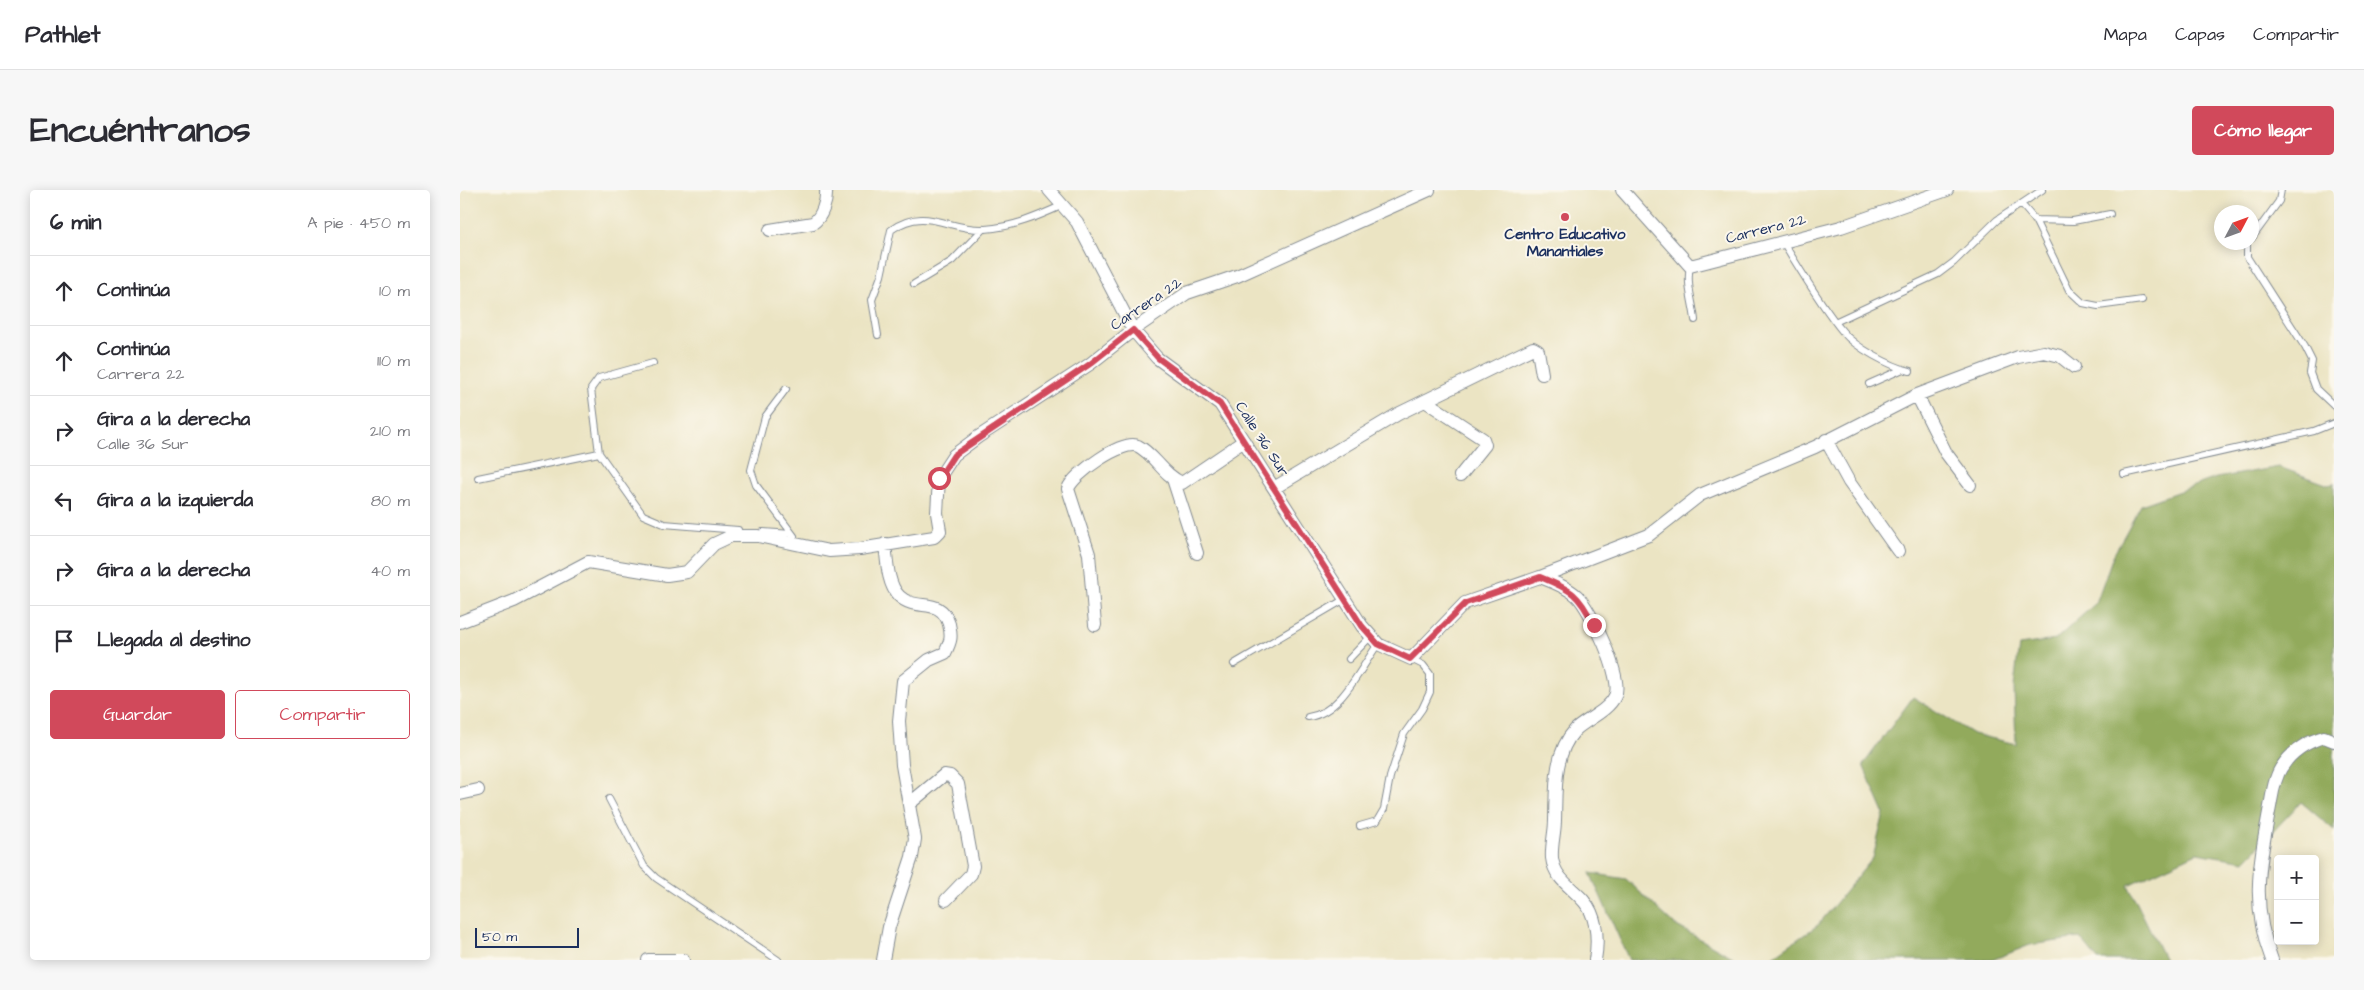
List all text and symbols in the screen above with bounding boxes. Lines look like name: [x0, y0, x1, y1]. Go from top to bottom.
text: Pathlet: [25, 18, 101, 52]
text: Mapa: [2104, 22, 2147, 47]
text: Capas: [2175, 22, 2225, 47]
text: Compartir: [2253, 22, 2339, 47]
text: Encuéntranos: [30, 106, 251, 155]
button: Cómo llegar: [2192, 106, 2334, 155]
north arrow: [2214, 205, 2259, 250]
text: 6 min: [50, 208, 102, 237]
street label: Carrera 22: [1724, 209, 1809, 249]
marker: Centro Educativo Manantiales: [1559, 211, 1571, 223]
text: A pie · 450 m: [307, 212, 410, 234]
place label: Centro Educativo Manantiales: [1505, 224, 1626, 262]
street label: Carrera 22: [1106, 272, 1186, 336]
icon: ahead: [50, 277, 78, 305]
text: Continúa: [97, 277, 170, 304]
text: 10 m: [379, 280, 410, 302]
text: Continúa: [97, 336, 170, 363]
icon: ahead: [50, 347, 78, 375]
text: 110 m: [377, 350, 410, 372]
text: Carrera 22: [97, 363, 184, 385]
street label: Calle 36 Sur: [1230, 397, 1294, 481]
text: Gira a la derecha: [97, 406, 250, 433]
icon: right: [50, 417, 78, 445]
text: 210 m: [370, 420, 410, 442]
text: Calle 36 Sur: [97, 433, 188, 455]
route start: [928, 467, 951, 490]
icon: left: [50, 487, 78, 515]
text: Gira a la izquierda: [97, 487, 253, 514]
text: 80 m: [371, 490, 410, 512]
icon: right: [50, 557, 78, 585]
text: Gira a la derecha: [97, 557, 250, 584]
text: 40 m: [370, 560, 410, 582]
route end: [1583, 614, 1606, 637]
icon: arrive: [50, 627, 78, 655]
text: Llegada al destino: [97, 627, 250, 654]
button: Guardar: [50, 690, 225, 739]
button: Compartir: [235, 690, 410, 739]
map controls: [2274, 855, 2319, 945]
button: +: [2274, 855, 2319, 900]
button: −: [2274, 900, 2319, 945]
scale bar: [475, 925, 579, 948]
text: 50 m: [482, 927, 517, 947]

